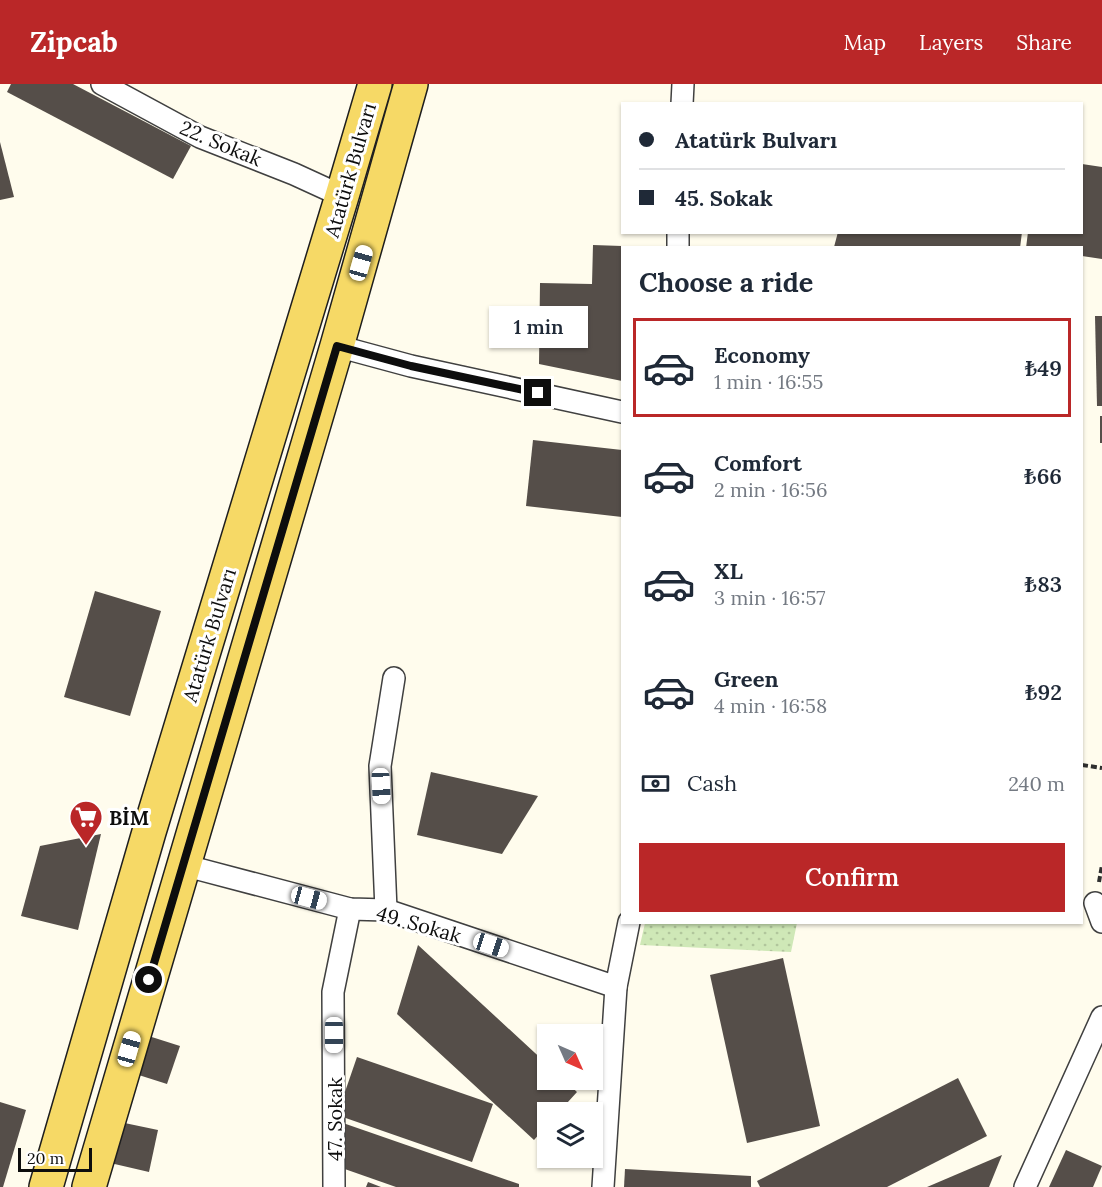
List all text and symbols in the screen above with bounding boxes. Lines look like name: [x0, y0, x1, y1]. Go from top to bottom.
text: Zipcab: [30, 24, 118, 60]
text: Map: [843, 29, 886, 56]
text: Layers: [919, 29, 983, 56]
text: Share: [1016, 29, 1072, 56]
street label: Atatürk Bulvarı: [319, 100, 381, 241]
street label: 22. Sokak: [176, 115, 266, 172]
text: Atatürk Bulvarı: [675, 126, 837, 154]
text: 45. Sokak: [675, 184, 773, 212]
car: [347, 243, 375, 283]
text: Choose a ride: [639, 265, 813, 299]
callout: 1 min: [488, 306, 588, 348]
text: 1 min: [513, 314, 564, 339]
icon: car: [642, 341, 696, 395]
text: Economy: [714, 341, 810, 369]
text: ₺49: [1025, 354, 1062, 382]
text: 1 min · 16:55: [714, 369, 823, 394]
route end: [524, 379, 551, 406]
icon: car: [642, 449, 696, 503]
text: Comfort: [714, 449, 802, 477]
text: ₺66: [1024, 462, 1062, 490]
text: 2 min · 16:56: [714, 477, 827, 502]
icon: car: [642, 557, 696, 611]
text: XL: [714, 557, 743, 585]
street label: Atatürk Bulvarı: [176, 565, 241, 706]
text: ₺83: [1025, 570, 1062, 598]
text: 3 min · 16:57: [714, 585, 826, 610]
icon: car: [642, 665, 696, 719]
text: Green: [714, 665, 779, 693]
text: ₺92: [1025, 678, 1062, 706]
text: 4 min · 16:58: [714, 693, 827, 718]
icon: cash: [639, 767, 672, 800]
car: [371, 768, 391, 804]
text: Cash: [687, 769, 737, 797]
text: 240 m: [1008, 771, 1065, 796]
supermarket icon: BİM: [68, 799, 104, 846]
place label: BİM: [109, 805, 149, 830]
button: Confirm: [639, 843, 1065, 912]
car: [289, 885, 329, 911]
street label: 49. Sokak: [374, 900, 465, 948]
car: [471, 931, 511, 959]
route start: [135, 966, 162, 993]
car: [325, 1017, 343, 1053]
north arrow: [537, 1024, 603, 1090]
map controls: [537, 1024, 603, 1168]
car: [115, 1029, 143, 1069]
street label: 47. Sokak: [322, 1077, 347, 1161]
button: layers: [537, 1102, 603, 1168]
scale bar: [18, 1145, 92, 1172]
text: 20 m: [27, 1148, 64, 1168]

